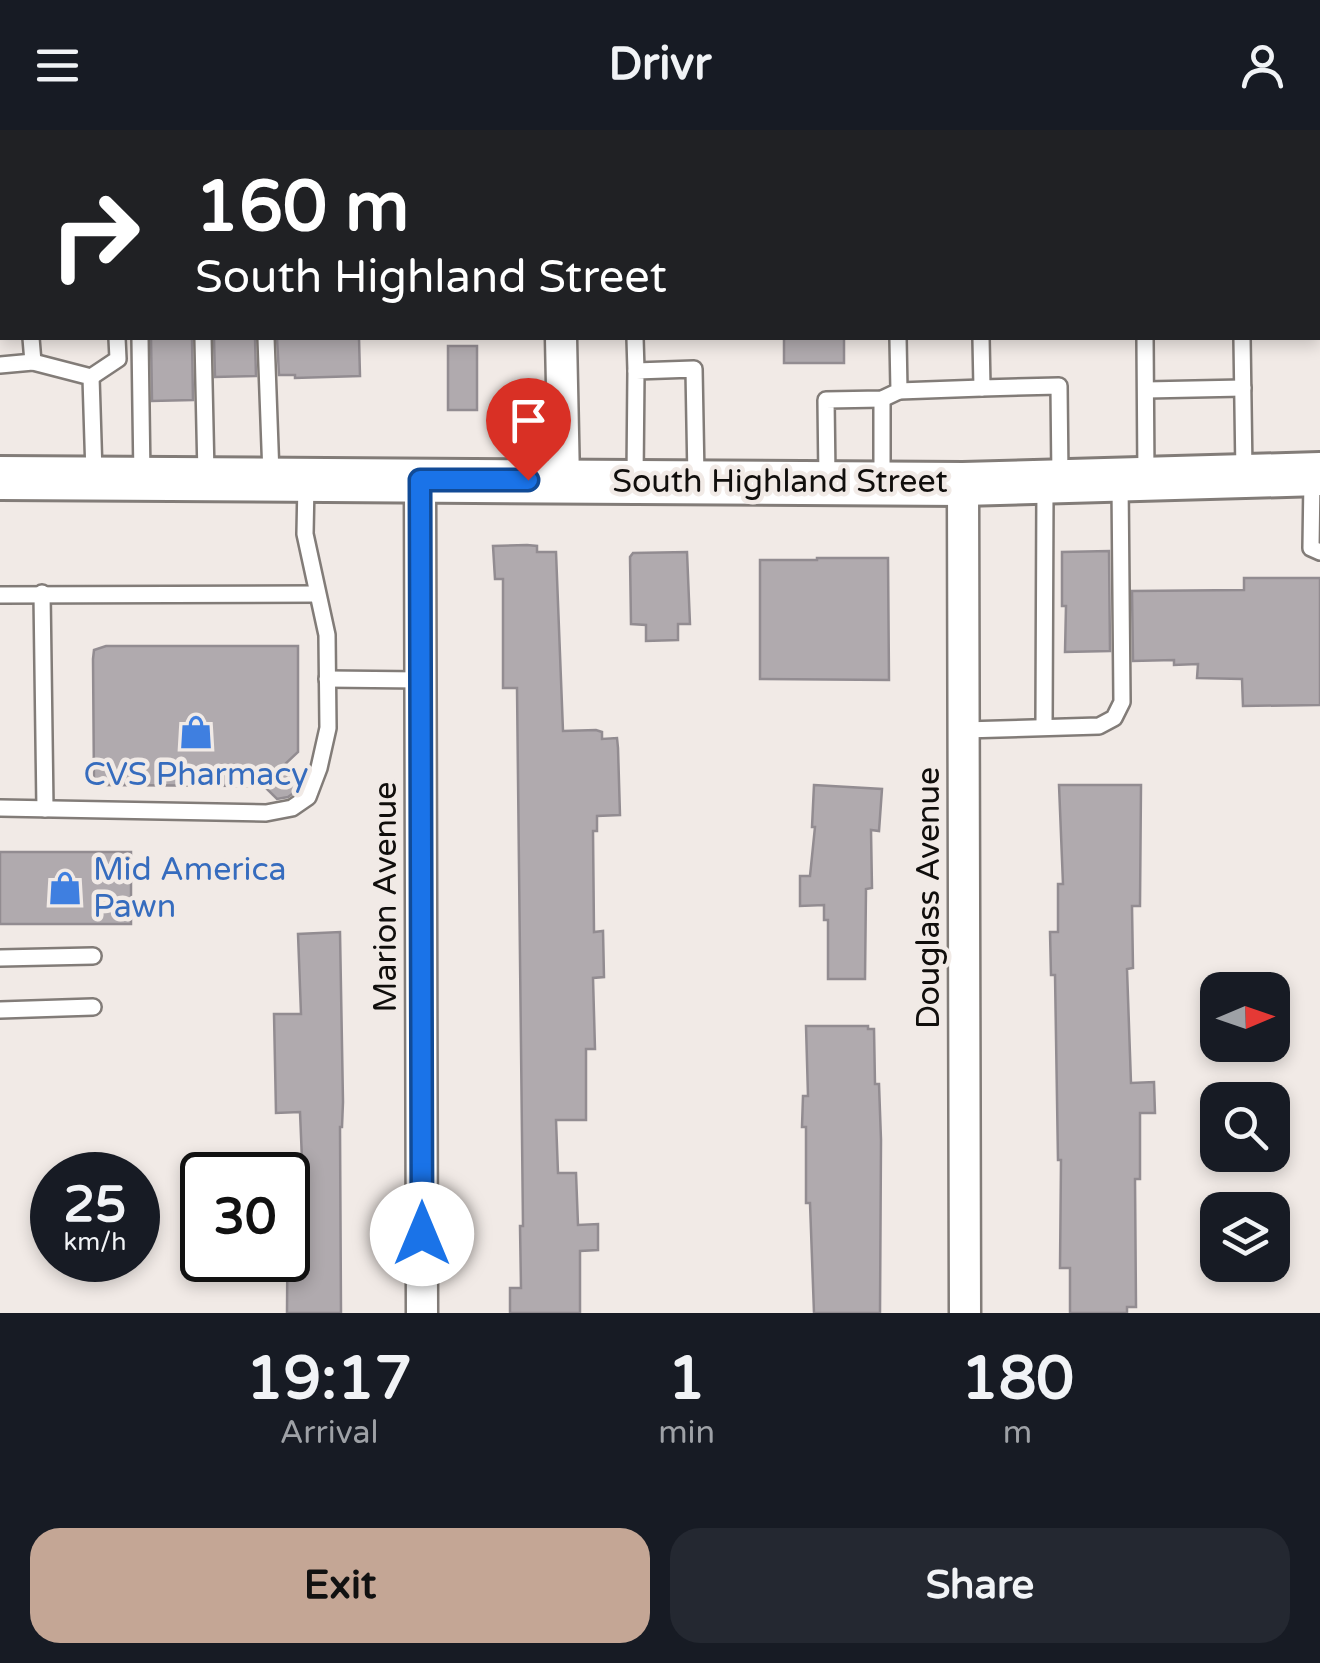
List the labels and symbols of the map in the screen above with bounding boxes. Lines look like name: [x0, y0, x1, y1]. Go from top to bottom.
pin: [486, 378, 571, 481]
street label: South Highland Street: [612, 463, 948, 501]
shop icon: CVS Pharmacy: [177, 713, 215, 751]
place label: CVS Pharmacy: [84, 756, 308, 794]
street label: Douglass Avenue: [910, 767, 948, 1029]
street label: Marion Avenue: [367, 782, 405, 1012]
place label: Mid America Pawn: [93, 851, 287, 926]
shop icon: Mid America Pawn: [46, 869, 84, 907]
north arrow: [1200, 972, 1290, 1062]
speed limit sign: 30: [180, 1152, 310, 1282]
position arrow: [370, 1182, 474, 1286]

